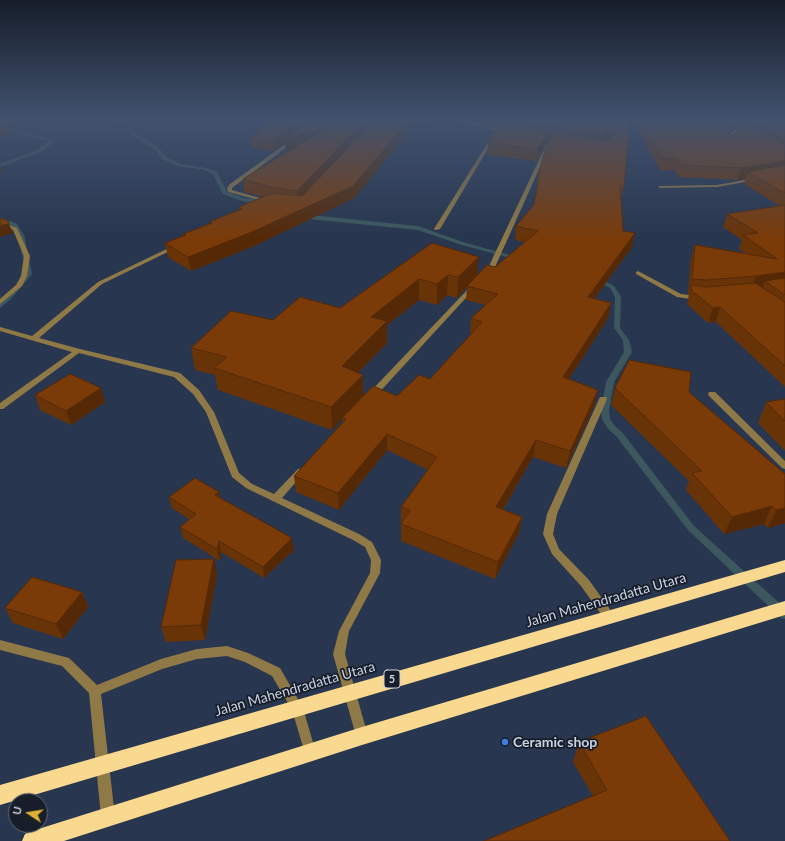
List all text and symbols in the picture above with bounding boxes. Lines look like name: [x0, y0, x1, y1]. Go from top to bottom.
street label: Jalan Mahendradatta Utara: [524, 569, 688, 631]
street label: Jalan Mahendradatta Utara: [213, 658, 377, 720]
road number: 5: [384, 670, 400, 688]
place label: Ceramic shop: [513, 734, 597, 750]
marker: Ceramic shop: [500, 737, 510, 747]
north arrow: [8, 793, 48, 833]
text: U: [10, 805, 24, 816]

